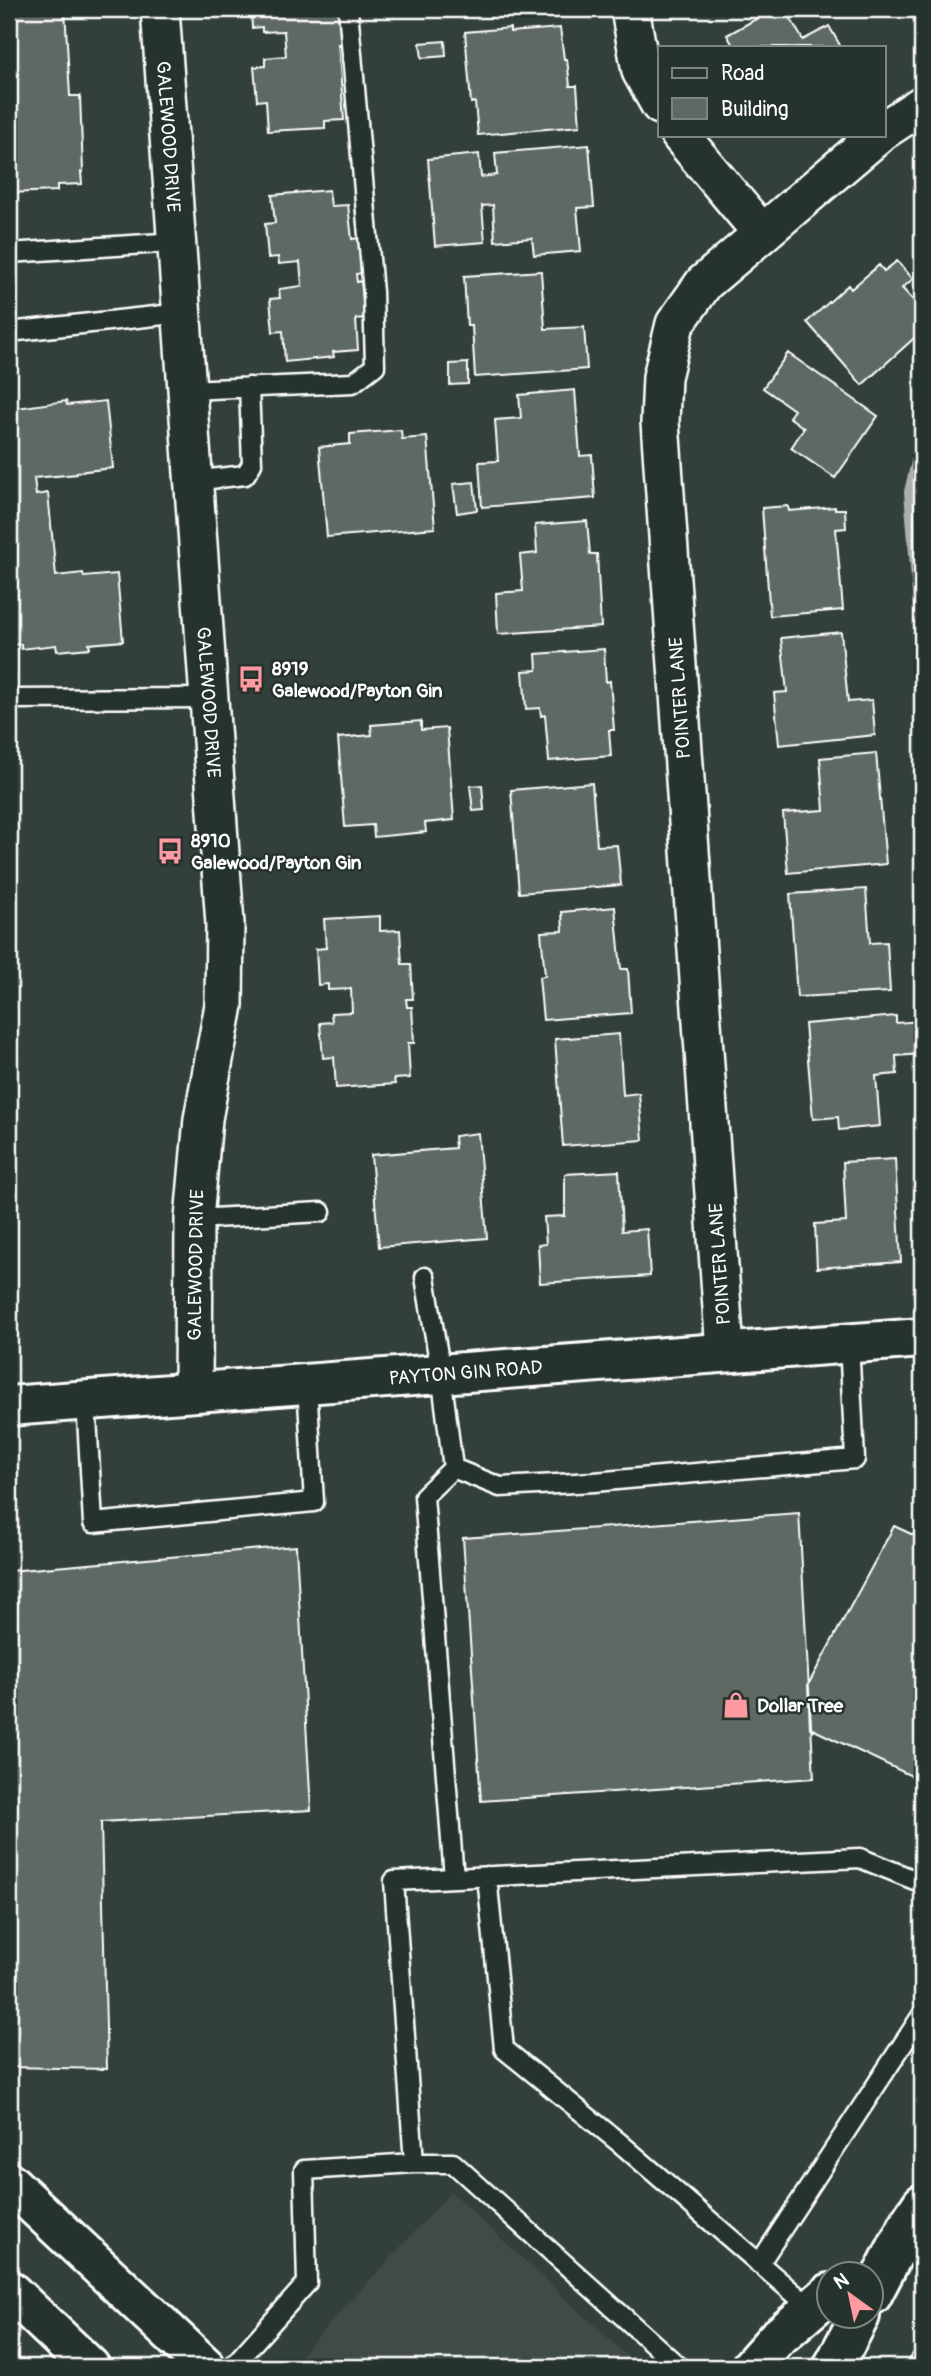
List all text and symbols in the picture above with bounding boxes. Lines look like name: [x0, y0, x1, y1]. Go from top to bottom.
legend: [658, 46, 886, 136]
street label: GALEWOOD DRIVE: [151, 60, 185, 213]
text: Road: [721, 60, 765, 87]
text: Building: [721, 96, 788, 123]
street label: GALEWOOD DRIVE: [191, 626, 226, 779]
street label: POINTER LANE: [664, 636, 696, 760]
place label: 8919 Galewood/Payton Gin: [272, 657, 443, 703]
bus stop icon: 8919 Galewood/Payton Gin: [236, 664, 266, 694]
place label: 8910 Galewood/Payton Gin: [191, 829, 362, 875]
bus stop icon: 8910 Galewood/Payton Gin: [155, 836, 185, 866]
street label: GALEWOOD DRIVE: [183, 1189, 209, 1341]
street label: POINTER LANE: [704, 1202, 736, 1326]
street label: PAYTON GIN ROAD: [388, 1355, 543, 1391]
shop icon: Dollar Tree: [721, 1690, 751, 1720]
place label: Dollar Tree: [757, 1694, 844, 1718]
north arrow: [816, 2260, 886, 2330]
text: N: [829, 2268, 853, 2295]

